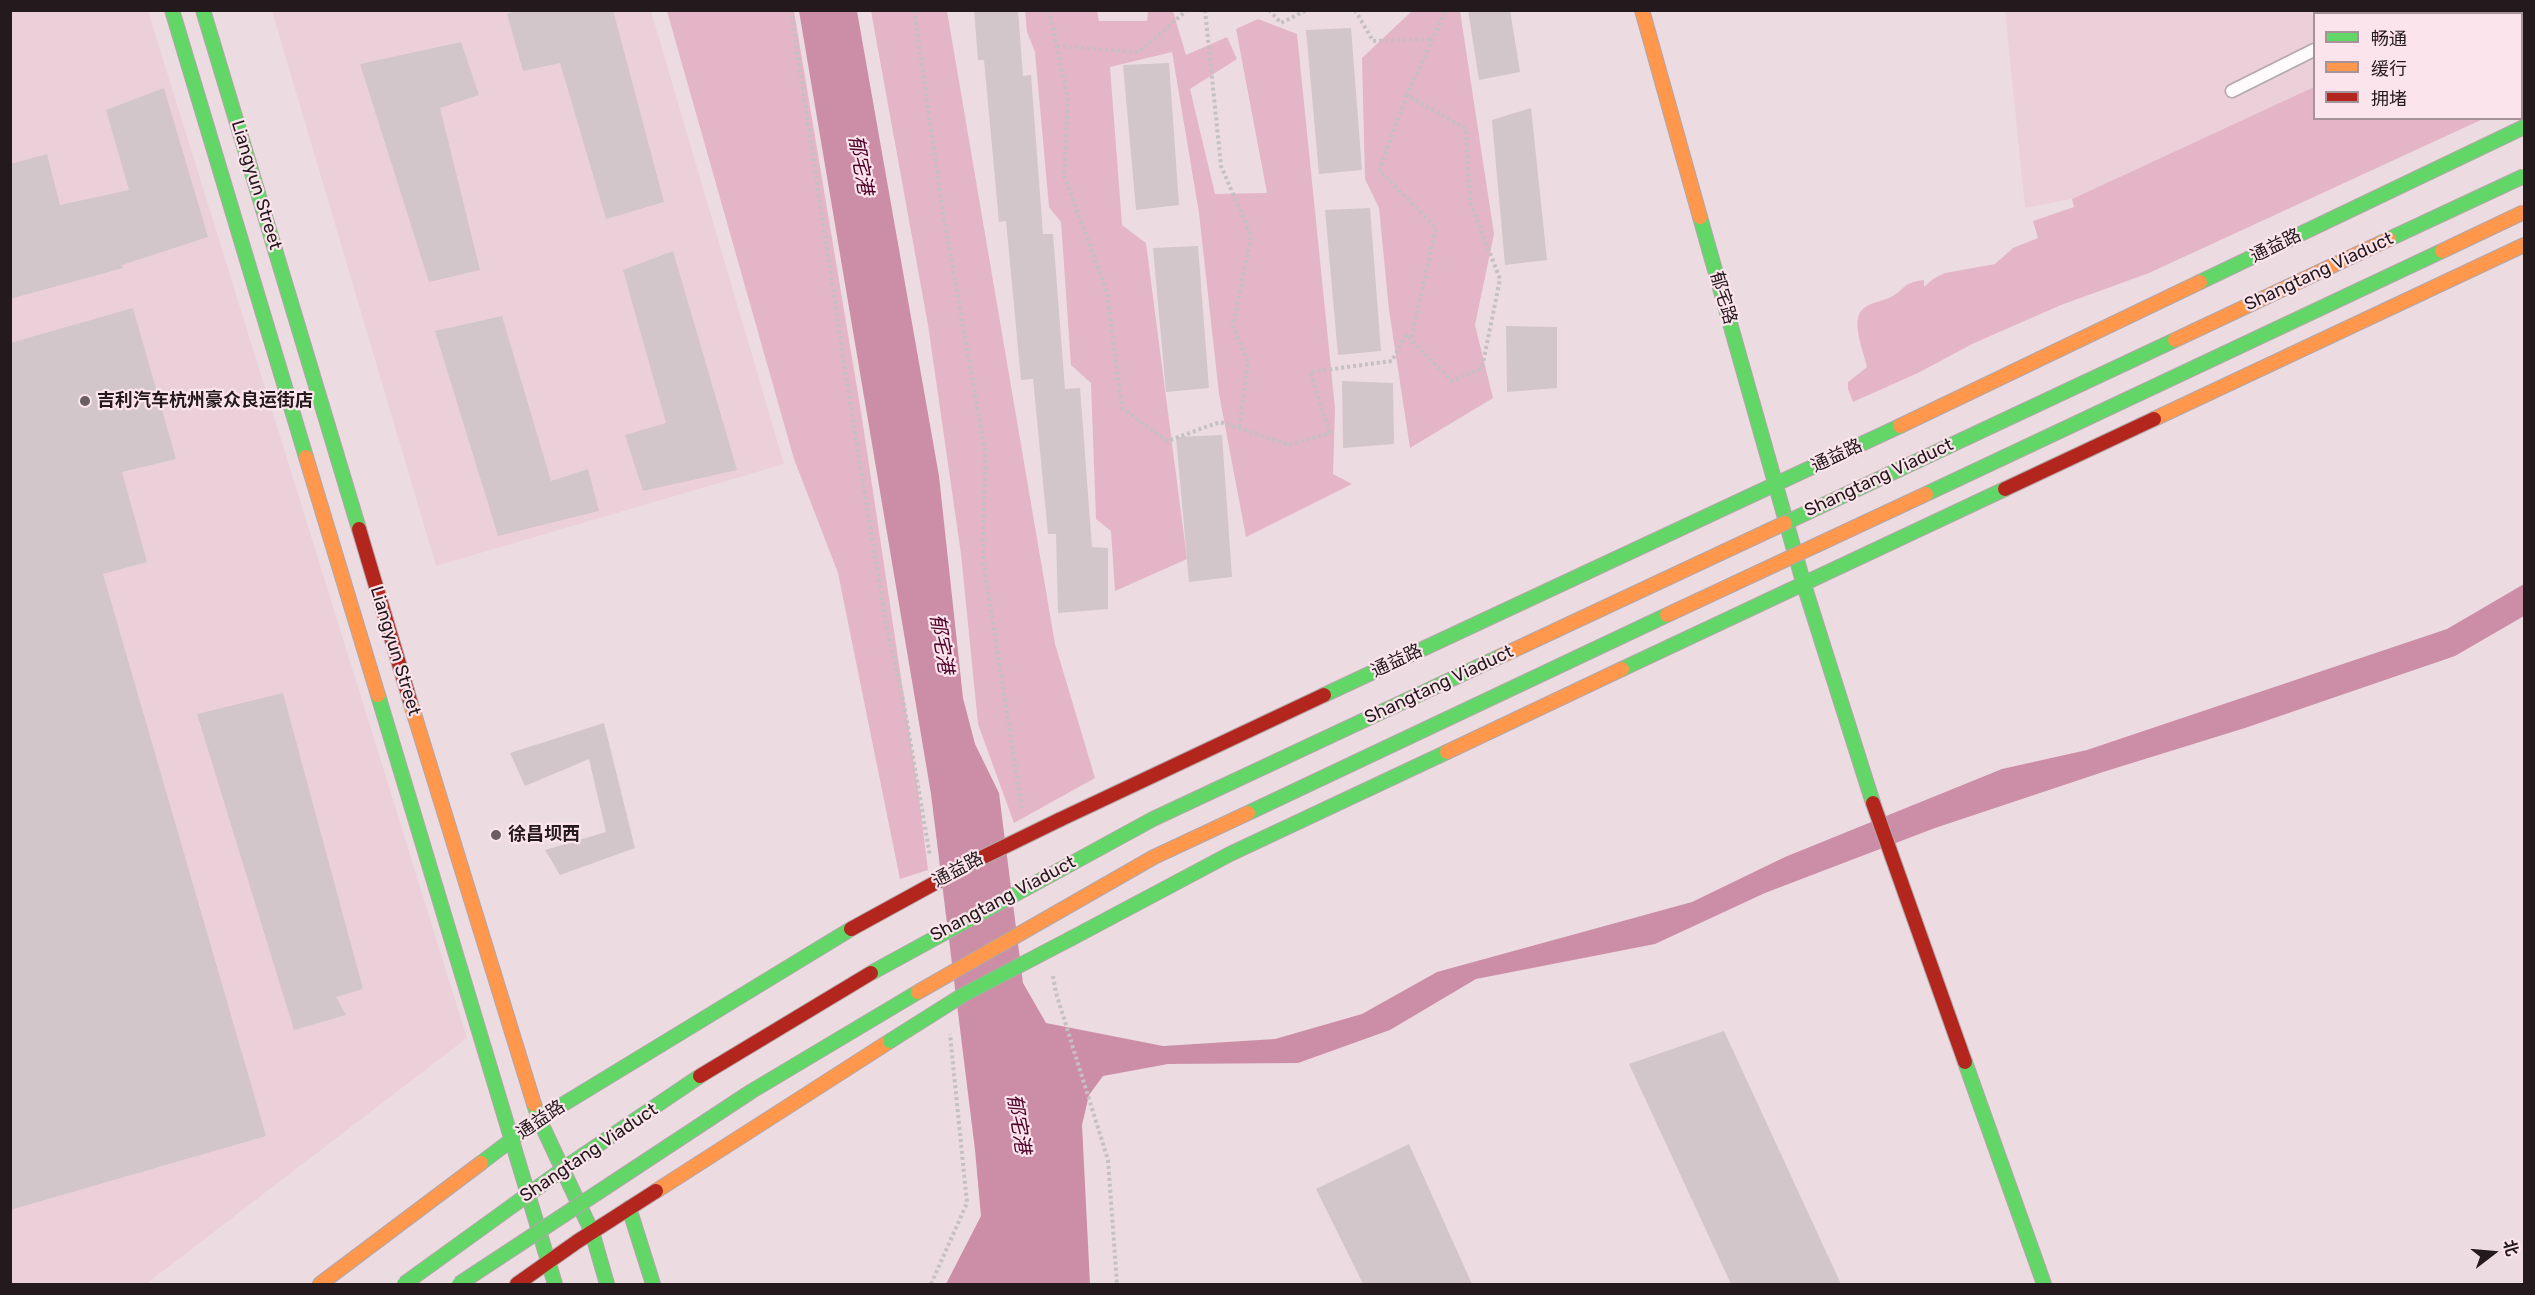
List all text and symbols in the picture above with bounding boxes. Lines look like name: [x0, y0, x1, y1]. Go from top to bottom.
legend: [2313, 12, 2523, 120]
text: 畅通: [2371, 28, 2407, 50]
text: 缓行: [2371, 58, 2407, 80]
text: 拥堵: [2371, 88, 2407, 110]
street label: Liangyun Street: [226, 118, 286, 252]
water label: 郁宅港: [843, 133, 877, 197]
street label: 通益路: [2247, 224, 2305, 268]
street label: Shangtang Viaduct: [2241, 228, 2397, 316]
street label: 郁宅路: [1705, 269, 1741, 327]
place label: 吉利汽车杭州豪众良运街店: [97, 390, 313, 412]
marker: 吉利汽车杭州豪众良运街店: [78, 394, 92, 408]
street label: Shangtang Viaduct: [1801, 434, 1957, 522]
street label: 通益路: [1808, 435, 1866, 477]
street label: Liangyun Street: [365, 584, 425, 718]
water label: 郁宅港: [924, 612, 958, 676]
street label: 通益路: [1368, 640, 1426, 682]
street label: Shangtang Viaduct: [1361, 641, 1517, 729]
place label: 徐昌坝西: [508, 824, 580, 846]
marker: 徐昌坝西: [489, 828, 503, 842]
street label: 通益路: [929, 848, 987, 892]
street label: Shangtang Viaduct: [927, 852, 1079, 946]
water label: 郁宅港: [1001, 1092, 1035, 1156]
street label: 通益路: [513, 1096, 569, 1144]
street label: Shangtang Viaduct: [516, 1099, 662, 1207]
north arrow: [2463, 1223, 2523, 1283]
text: 北: [2499, 1238, 2522, 1258]

